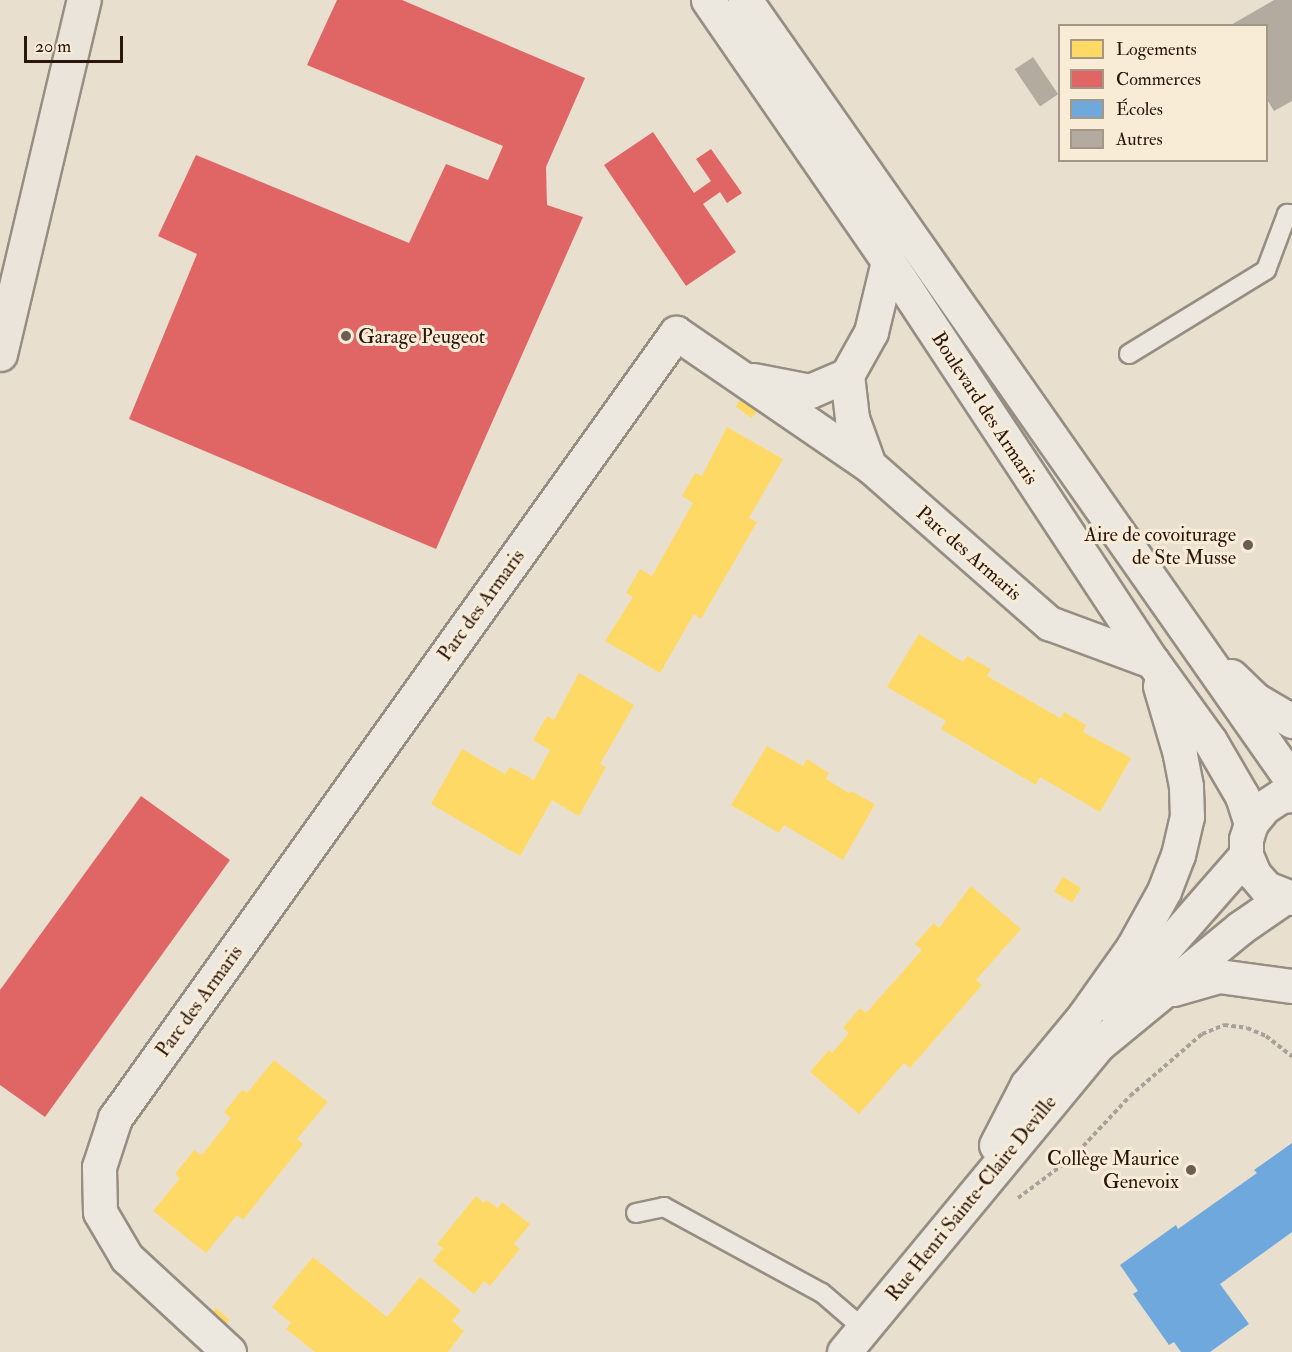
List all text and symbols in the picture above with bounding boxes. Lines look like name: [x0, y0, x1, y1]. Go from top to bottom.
scale bar: [27, 24, 126, 62]
legend: [1058, 24, 1268, 162]
text: 20 m: [35, 35, 71, 58]
text: Logements: [1116, 38, 1197, 61]
text: Commerces: [1116, 68, 1201, 91]
text: Écoles: [1116, 98, 1163, 121]
text: Autres: [1116, 128, 1163, 151]
place label: Garage Peugeot: [358, 324, 485, 348]
street label: Boulevard des Armaris: [927, 327, 1043, 489]
marker: Garage Peugeot: [339, 329, 353, 343]
street label: Parc des Armaris: [911, 501, 1027, 605]
place label: Aire de covoiturage de Ste Musse: [1084, 522, 1236, 569]
marker: Aire de covoiturage de Ste Musse: [1241, 538, 1255, 552]
street label: Parc des Armaris: [433, 545, 529, 665]
street label: Parc des Armaris: [151, 941, 247, 1061]
street label: Rue Henri Sainte-Claire Deville: [881, 1090, 1061, 1306]
place label: Collège Maurice Genevoix: [1047, 1146, 1179, 1193]
marker: Collège Maurice Genevoix: [1184, 1163, 1198, 1177]

